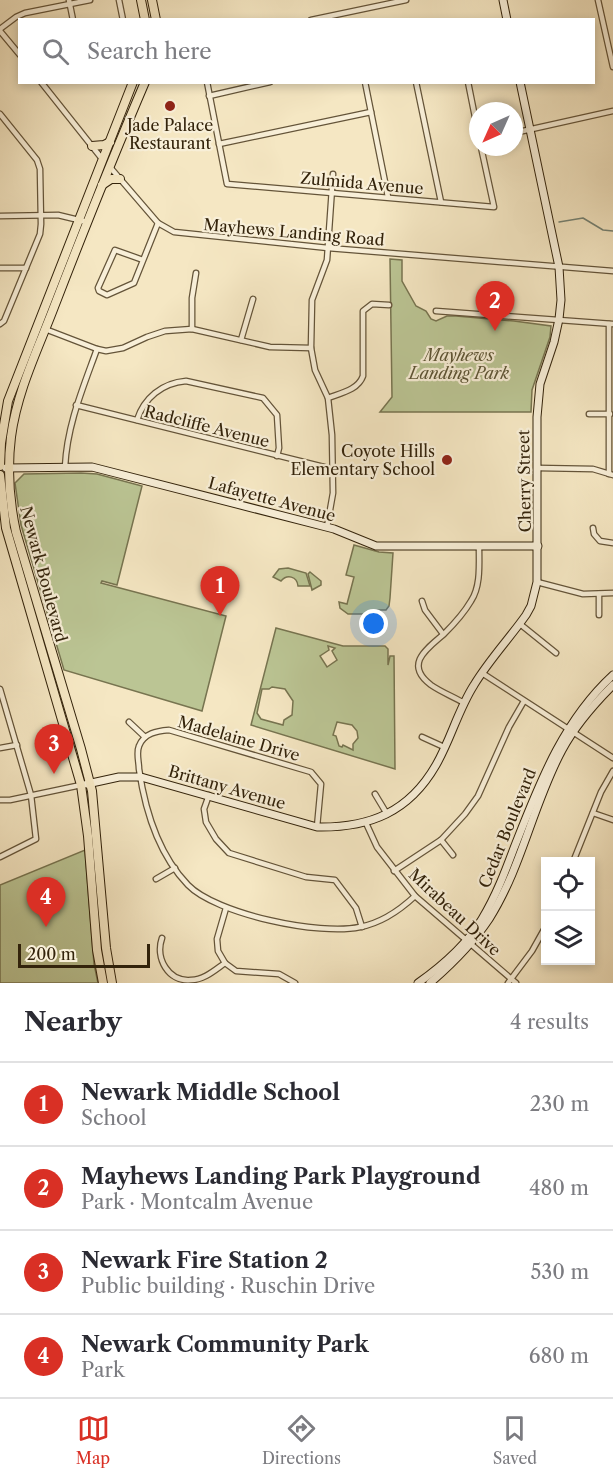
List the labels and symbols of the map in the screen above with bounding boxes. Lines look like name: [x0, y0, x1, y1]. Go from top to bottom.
marker: Jade Palace Restaurant: [163, 99, 177, 113]
north arrow: [469, 102, 523, 156]
place label: Jade Palace Restaurant: [124, 115, 213, 153]
street label: Zulmida Avenue: [300, 168, 424, 198]
street label: Mayhews Landing Road: [203, 214, 386, 250]
pin: 2: [476, 282, 514, 331]
park label: Mayhews Landing Park: [407, 345, 510, 383]
street label: Radcliffe Avenue: [142, 401, 272, 451]
street label: Cherry Street: [513, 429, 535, 533]
place label: Coyote Hills Elementary School: [291, 441, 435, 479]
marker: Coyote Hills Elementary School: [440, 453, 454, 467]
street label: Lafayette Avenue: [206, 472, 338, 526]
street label: Newark Boulevard: [16, 504, 72, 644]
pin: 1: [200, 566, 240, 616]
your location: [359, 609, 388, 638]
street label: Madelaine Drive: [176, 711, 302, 765]
pin: 3: [34, 724, 74, 774]
street label: Brittany Avenue: [166, 761, 288, 813]
street label: Cedar Boulevard: [474, 765, 540, 891]
street label: Mirabeau Drive: [405, 864, 505, 960]
pin: 4: [26, 878, 66, 927]
scale bar: [18, 941, 150, 968]

